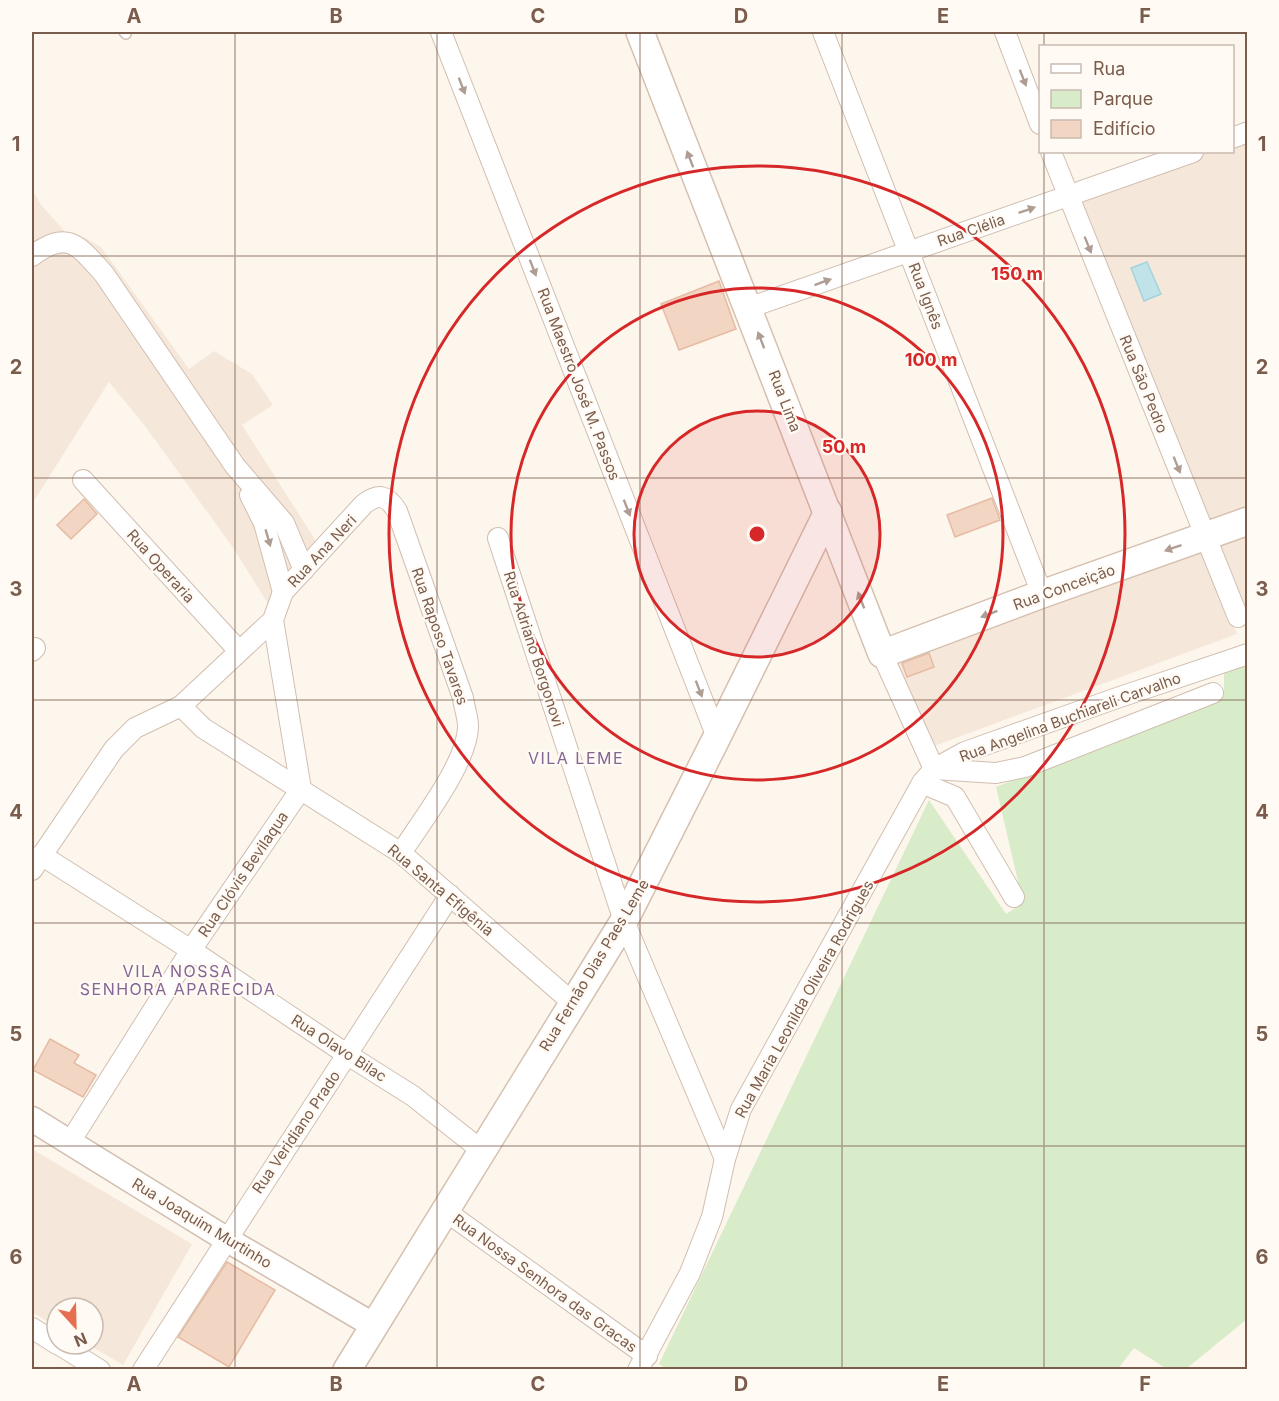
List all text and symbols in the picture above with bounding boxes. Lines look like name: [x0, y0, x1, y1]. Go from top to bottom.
text: A: [127, 4, 142, 28]
text: B: [329, 4, 343, 28]
text: C: [531, 4, 545, 28]
text: D: [734, 4, 748, 28]
text: E: [937, 4, 949, 28]
text: F: [1139, 4, 1151, 28]
legend: [1039, 45, 1234, 153]
text: Rua: [1093, 58, 1125, 79]
one-way arrow: [1018, 69, 1028, 87]
one-way arrow: [458, 77, 467, 95]
text: Parque: [1093, 88, 1153, 109]
text: Edifício: [1093, 118, 1156, 139]
text: 1: [12, 132, 20, 156]
text: 1: [1258, 132, 1266, 156]
one-way arrow: [685, 149, 695, 167]
one-way arrow: [1018, 205, 1036, 214]
street label: Rua Clélia: [935, 210, 1007, 250]
one-way arrow: [1084, 236, 1093, 254]
one-way arrow: [528, 259, 538, 277]
street label: Rua Ignês: [905, 260, 947, 332]
text: 150 m: [991, 263, 1043, 284]
one-way arrow: [814, 276, 832, 286]
street label: Rua Maestro José M. Passos: [533, 285, 625, 483]
one-way arrow: [756, 331, 765, 349]
street label: Rua São Pedro: [1116, 332, 1172, 436]
text: 100 m: [905, 349, 957, 370]
text: 2: [10, 355, 22, 379]
text: 2: [1256, 355, 1268, 379]
street label: Rua Lima: [765, 367, 805, 435]
text: 50 m: [822, 436, 866, 457]
one-way arrow: [1172, 456, 1182, 474]
one-way arrow: [623, 499, 633, 517]
street label: Rua Ana Neri: [283, 511, 361, 591]
centre of rings: [747, 524, 767, 544]
street label: Rua Operaria: [123, 525, 199, 607]
one-way arrow: [264, 529, 273, 547]
one-way arrow: [1164, 544, 1182, 554]
street label: Rua Conceição: [1010, 560, 1118, 614]
street label: Rua Raposo Tavares: [408, 565, 472, 707]
street label: Rua Adriano Borgonovi: [500, 569, 568, 729]
text: 3: [10, 577, 22, 601]
text: 3: [1256, 577, 1268, 601]
one-way arrow: [856, 590, 866, 608]
one-way arrow: [980, 610, 998, 619]
street label: Rua Angelina Buchiareli Carvalho: [957, 668, 1183, 766]
one-way arrow: [694, 681, 704, 699]
district label: VILA LEME: [528, 748, 624, 768]
text: 4: [9, 800, 23, 824]
text: 4: [1255, 800, 1269, 824]
street label: Rua Clóvis Bevilaqua: [194, 808, 292, 940]
street label: Rua Santa Efigênia: [384, 840, 498, 940]
street label: Rua Fernão Dias Paes Leme: [535, 875, 653, 1055]
street label: Rua Maria Leonilda Oliveira Rodrigues: [731, 877, 878, 1121]
district label: VILA NOSSA SENHORA APARECIDA: [80, 961, 276, 999]
street label: Rua Olavo Bilac: [288, 1010, 390, 1086]
text: 5: [10, 1022, 22, 1046]
text: 5: [1256, 1022, 1268, 1046]
street label: Rua Veridiano Prado: [248, 1067, 344, 1197]
street label: Rua Joaquim Murtinho: [129, 1174, 275, 1272]
street label: Rua Nossa Senhora das Gracas: [449, 1210, 641, 1356]
text: 6: [10, 1245, 23, 1269]
text: 6: [1256, 1245, 1269, 1269]
north arrow: [45, 1296, 105, 1356]
text: N: [71, 1328, 90, 1351]
text: A: [127, 1372, 142, 1396]
text: B: [329, 1372, 343, 1396]
text: C: [531, 1372, 545, 1396]
text: D: [734, 1372, 748, 1396]
text: E: [937, 1372, 949, 1396]
text: F: [1139, 1372, 1151, 1396]

